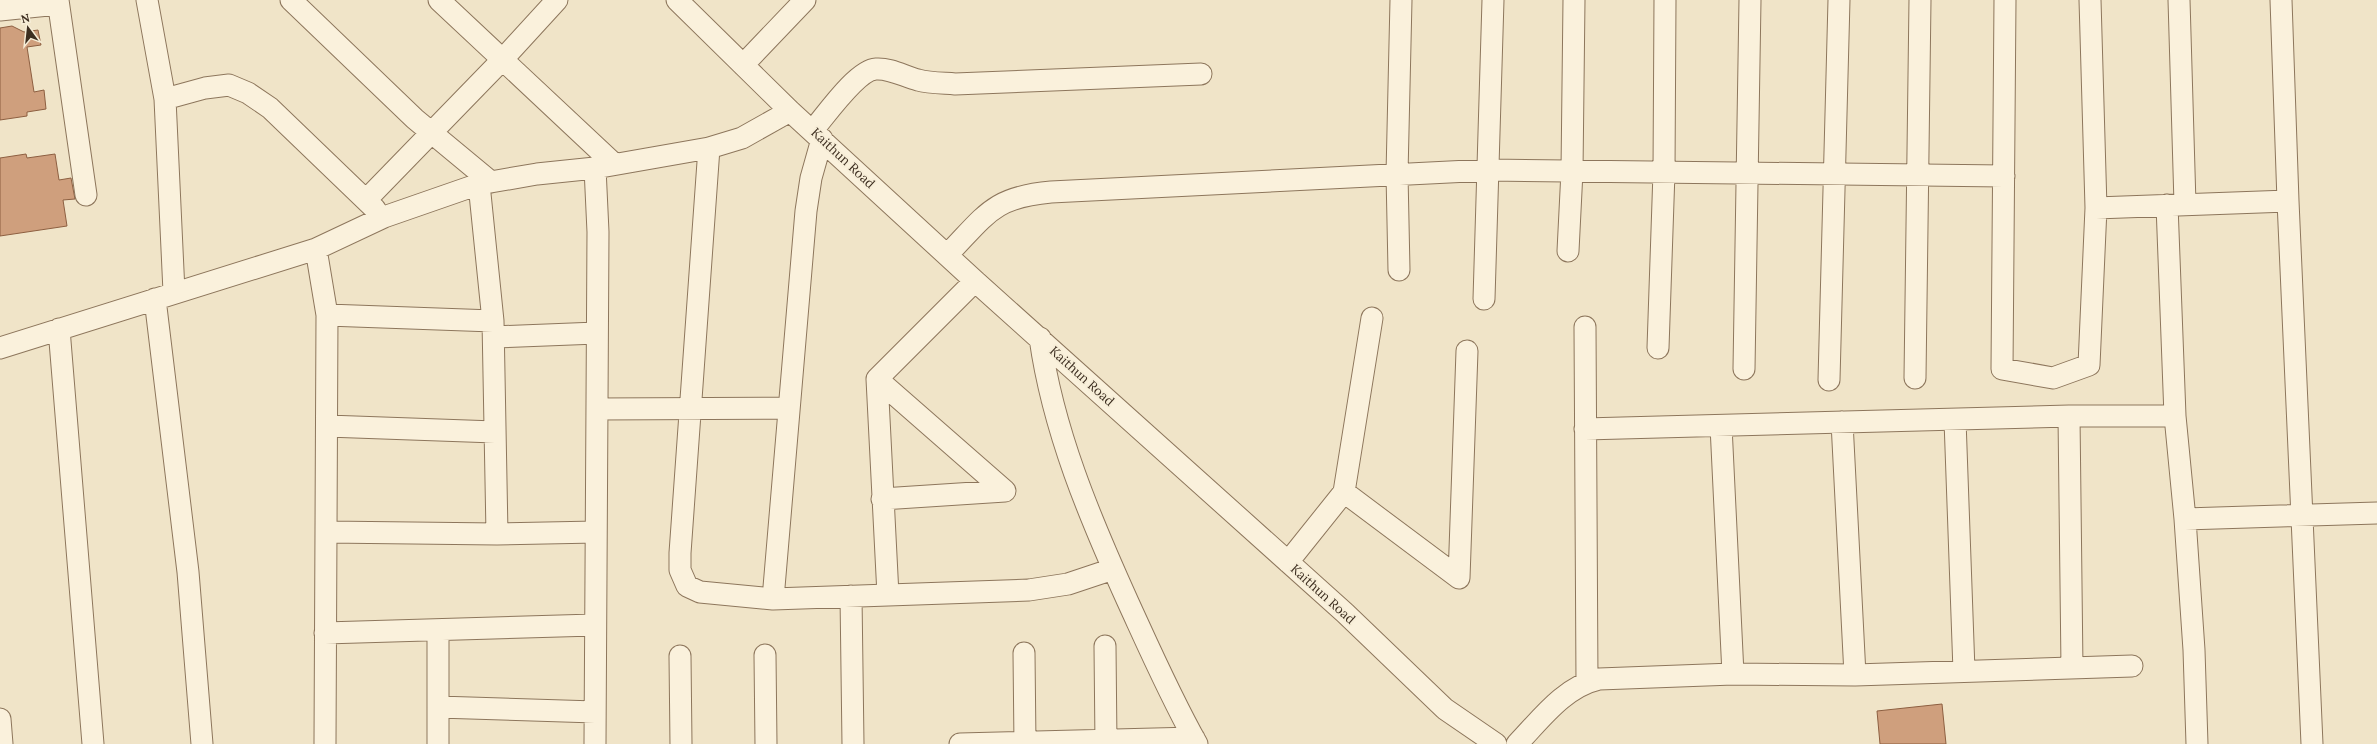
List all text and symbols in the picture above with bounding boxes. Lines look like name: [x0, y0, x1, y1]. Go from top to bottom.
north arrow: [8, 8, 48, 48]
text: N: [19, 10, 32, 26]
street label: Kaithun Road: [807, 124, 879, 192]
street label: Kaithun Road: [1046, 342, 1118, 410]
street label: Kaithun Road: [1287, 560, 1359, 628]

